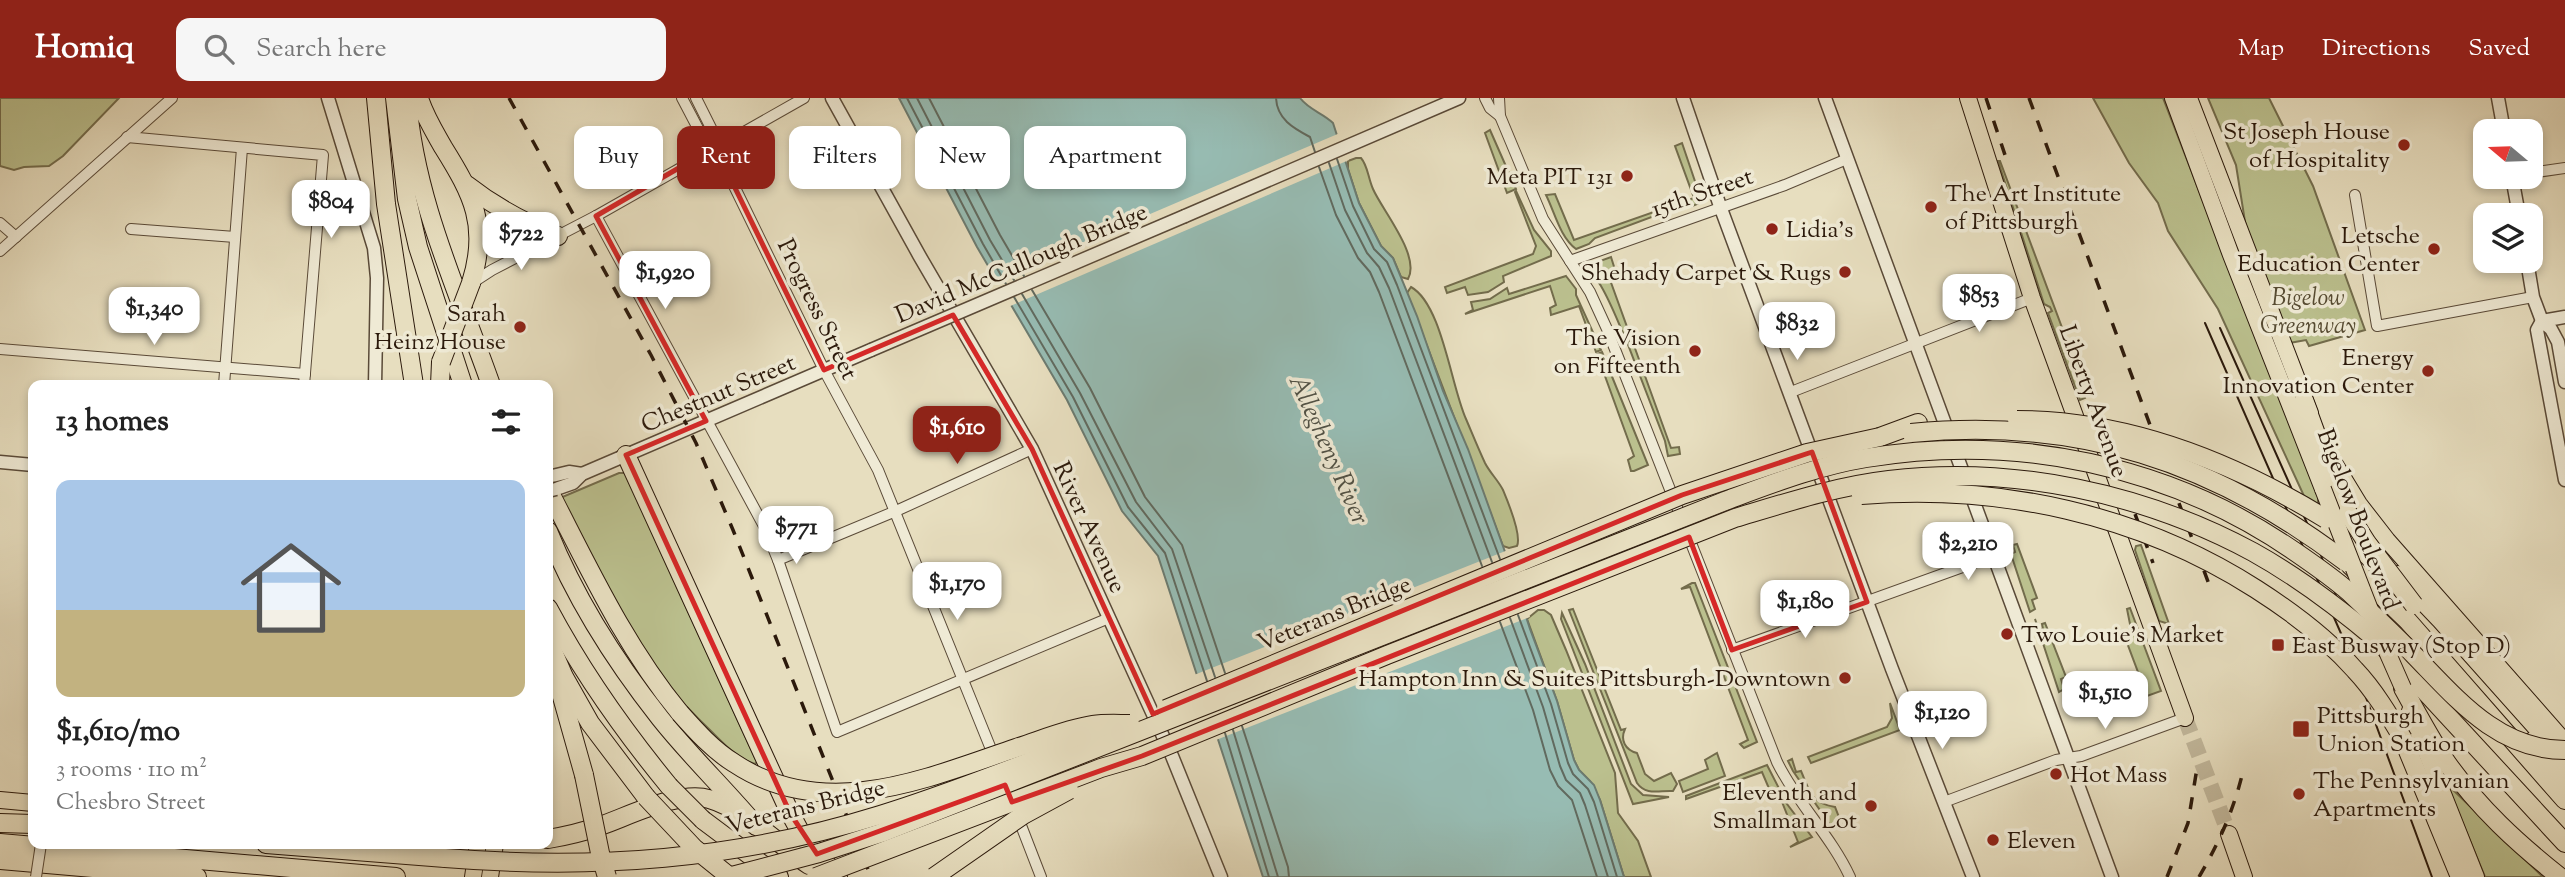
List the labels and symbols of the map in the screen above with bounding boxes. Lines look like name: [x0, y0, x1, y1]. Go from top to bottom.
place label: St Joseph House of Hospitality: [2223, 116, 2390, 178]
north arrow: [2473, 119, 2543, 189]
marker: St Joseph House of Hospitality: [2396, 137, 2412, 153]
place label: Meta PIT 131: [1486, 161, 1613, 195]
street label: 15th Street: [1647, 161, 1758, 227]
marker: Meta PIT 131: [1619, 168, 1635, 184]
place label: The Art Institute of Pittsburgh: [1945, 178, 2121, 240]
pin: $804: [290, 180, 372, 240]
street label: David McCullough Bridge: [890, 196, 1153, 333]
marker: The Art Institute of Pittsburgh: [1923, 199, 1939, 215]
pin: $722: [480, 212, 562, 272]
place label: Lidia’s: [1786, 214, 1853, 248]
place label: Letsche Education Center: [2237, 220, 2420, 282]
marker: Lidia’s: [1764, 221, 1780, 237]
street label: Progress Street: [767, 234, 865, 386]
marker: Letsche Education Center: [2426, 241, 2442, 257]
pin: $1,920: [608, 252, 722, 311]
place label: Shehady Carpet & Rugs: [1581, 257, 1831, 291]
marker: Shehady Carpet & Rugs: [1837, 264, 1853, 280]
pin: $853: [1938, 274, 2020, 334]
park label: Bigelow Greenway: [2260, 282, 2356, 344]
pin: $1,340: [97, 288, 211, 347]
place label: Sarah Heinz House: [374, 298, 506, 360]
pin: $832: [1756, 302, 1838, 362]
marker: Sarah Heinz House: [512, 319, 528, 335]
street label: Liberty Avenue: [2049, 321, 2135, 483]
place label: The Vision on Fifteenth: [1554, 322, 1681, 384]
place label: Energy Innovation Center: [2223, 342, 2414, 404]
marker: The Vision on Fifteenth: [1687, 343, 1703, 359]
street label: Chestnut Street: [636, 347, 801, 443]
marker: Energy Innovation Center: [2420, 363, 2436, 379]
water label: Allegheny River: [1278, 369, 1377, 531]
pin: $1,610: [900, 406, 1014, 466]
street label: Bigelow Boulevard: [2307, 424, 2407, 616]
street label: River Avenue: [1043, 457, 1133, 599]
pin: $771: [755, 506, 837, 566]
pin: $2,210: [1911, 522, 2025, 582]
pin: $1,170: [900, 562, 1014, 622]
street label: Veterans Bridge: [1253, 569, 1417, 661]
pin: $1,180: [1748, 580, 1862, 640]
place label: Two Louie's Market: [2021, 619, 2224, 653]
marker: Two Louie's Market: [1999, 626, 2015, 642]
place label: East Busway (Stop D): [2292, 630, 2511, 664]
marker: East Busway (Stop D): [2270, 637, 2286, 653]
place label: Hampton Inn & Suites Pittsburgh-Downtown: [1358, 663, 1831, 697]
marker: Hampton Inn & Suites Pittsburgh-Downtown: [1837, 670, 1853, 686]
pin: $1,510: [2048, 672, 2162, 731]
pin: $1,120: [1885, 692, 1999, 751]
place label: Pittsburgh Union Station: [2317, 700, 2465, 762]
marker: Pittsburgh Union Station: [2291, 719, 2311, 739]
place label: Hot Mass: [2070, 759, 2167, 793]
place label: The Pennsylvanian Apartments: [2313, 765, 2510, 827]
marker: Hot Mass: [2048, 766, 2064, 782]
street label: Veterans Bridge: [722, 772, 889, 844]
place label: Eleventh and Smallman Lot: [1712, 777, 1857, 839]
marker: The Pennsylvanian Apartments: [2291, 786, 2307, 802]
marker: Eleventh and Smallman Lot: [1863, 798, 1879, 814]
place label: Eleven: [2007, 825, 2076, 859]
marker: Eleven: [1985, 832, 2001, 848]

